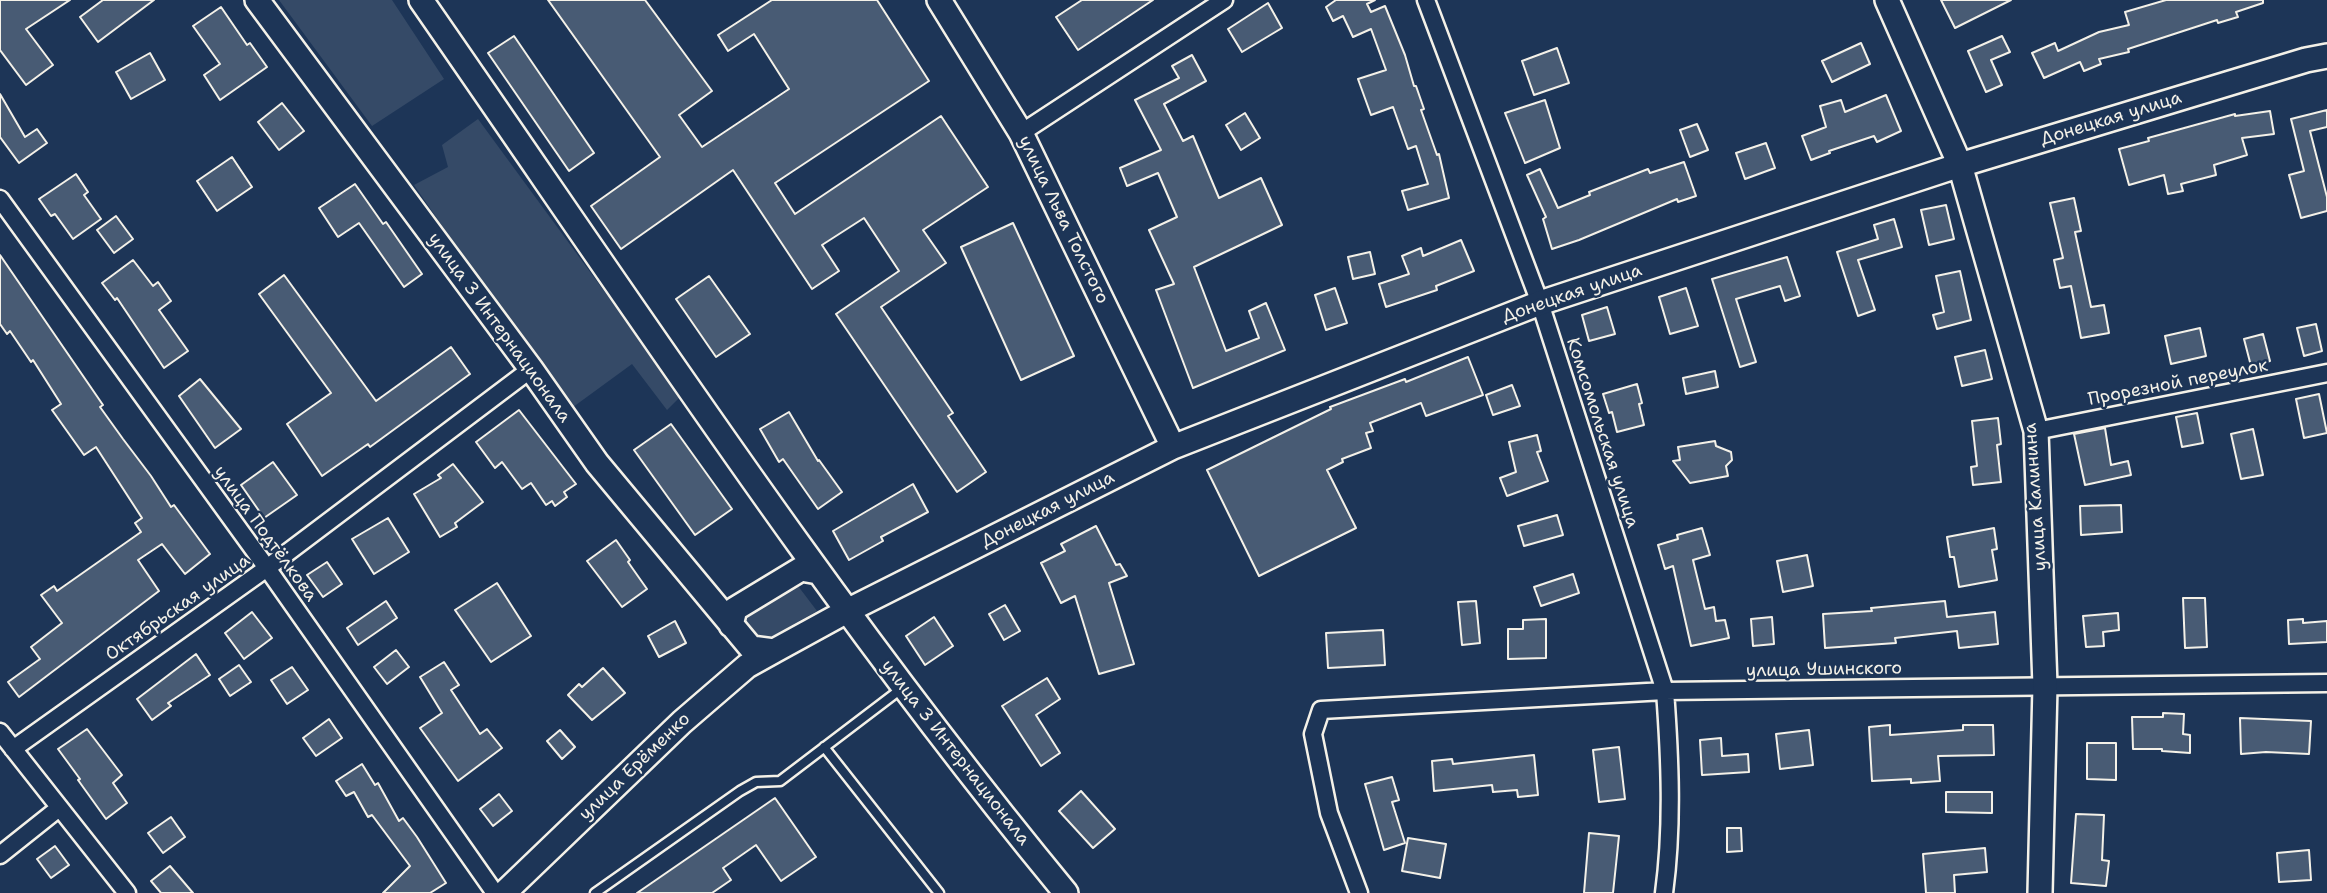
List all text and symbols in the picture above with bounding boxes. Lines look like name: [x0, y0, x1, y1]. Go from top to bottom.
street label: Донецкая улица: [2038, 87, 2184, 151]
street label: улица Льва Толстого: [1013, 132, 1113, 308]
street label: улица 3 Интернационала: [423, 229, 575, 427]
street label: Донецкая улица: [1499, 260, 1645, 328]
street label: Комсомольская улица: [1561, 335, 1643, 531]
street label: Прорезной переулок: [2086, 355, 2270, 411]
street label: улица Калинина: [2020, 422, 2052, 572]
street label: улица Подтёлкова: [209, 462, 321, 606]
street label: Донецкая улица: [978, 467, 1118, 553]
street label: Октябрьская улица: [102, 550, 254, 666]
street label: улица 3 Интернационала: [876, 656, 1034, 850]
street label: улица Ушинского: [1746, 658, 1902, 682]
street label: улица Ерёменко: [575, 709, 695, 825]

